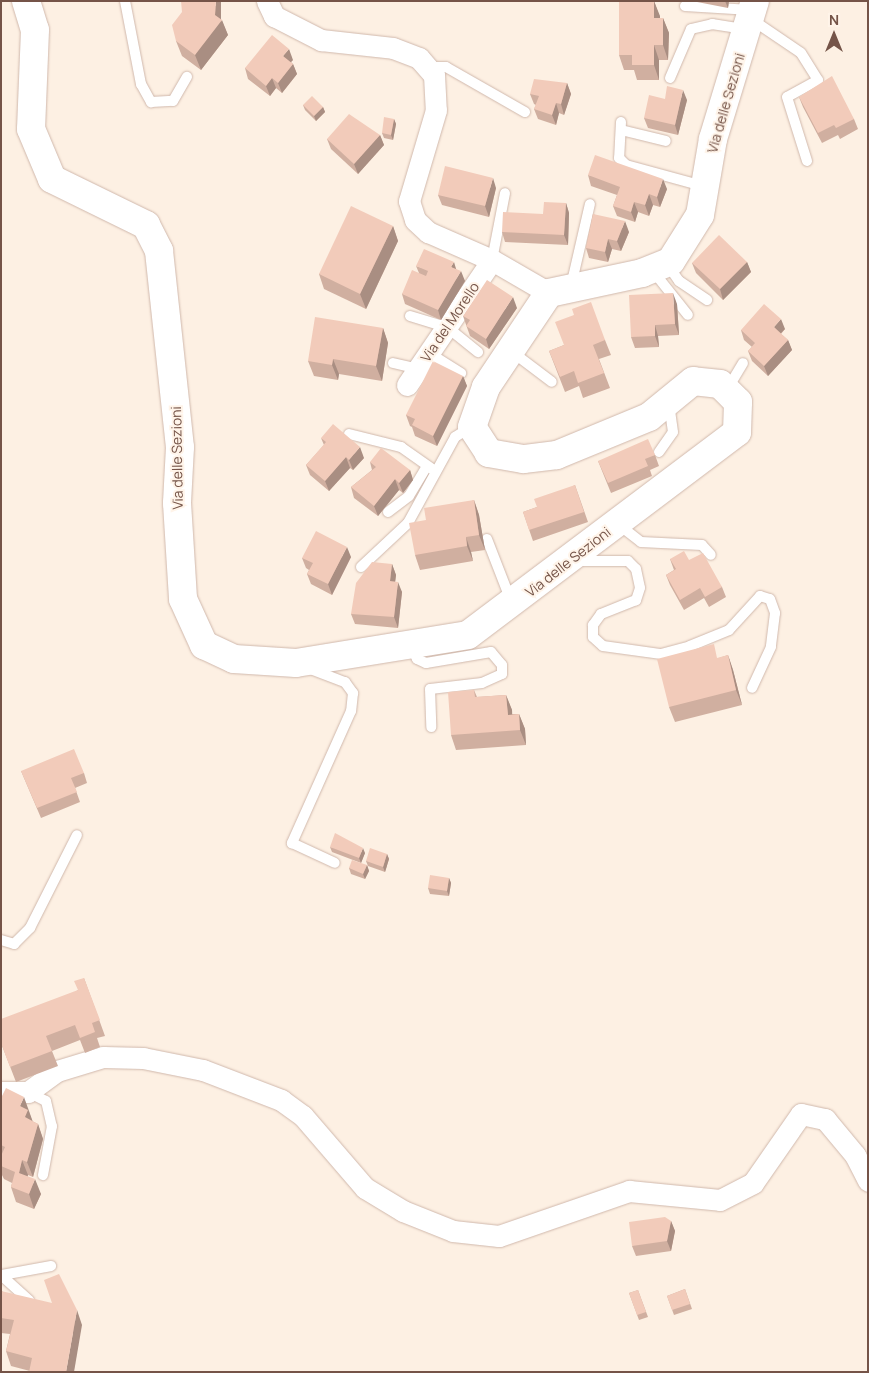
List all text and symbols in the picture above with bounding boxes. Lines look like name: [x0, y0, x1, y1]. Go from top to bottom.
north arrow: [809, 10, 859, 60]
text: N: [829, 10, 839, 29]
street label: Via delle Sezioni: [704, 51, 748, 155]
street label: Via del Morello: [417, 279, 483, 365]
street label: Via delle Sezioni: [168, 406, 186, 510]
street label: Via delle Sezioni: [522, 524, 614, 600]

